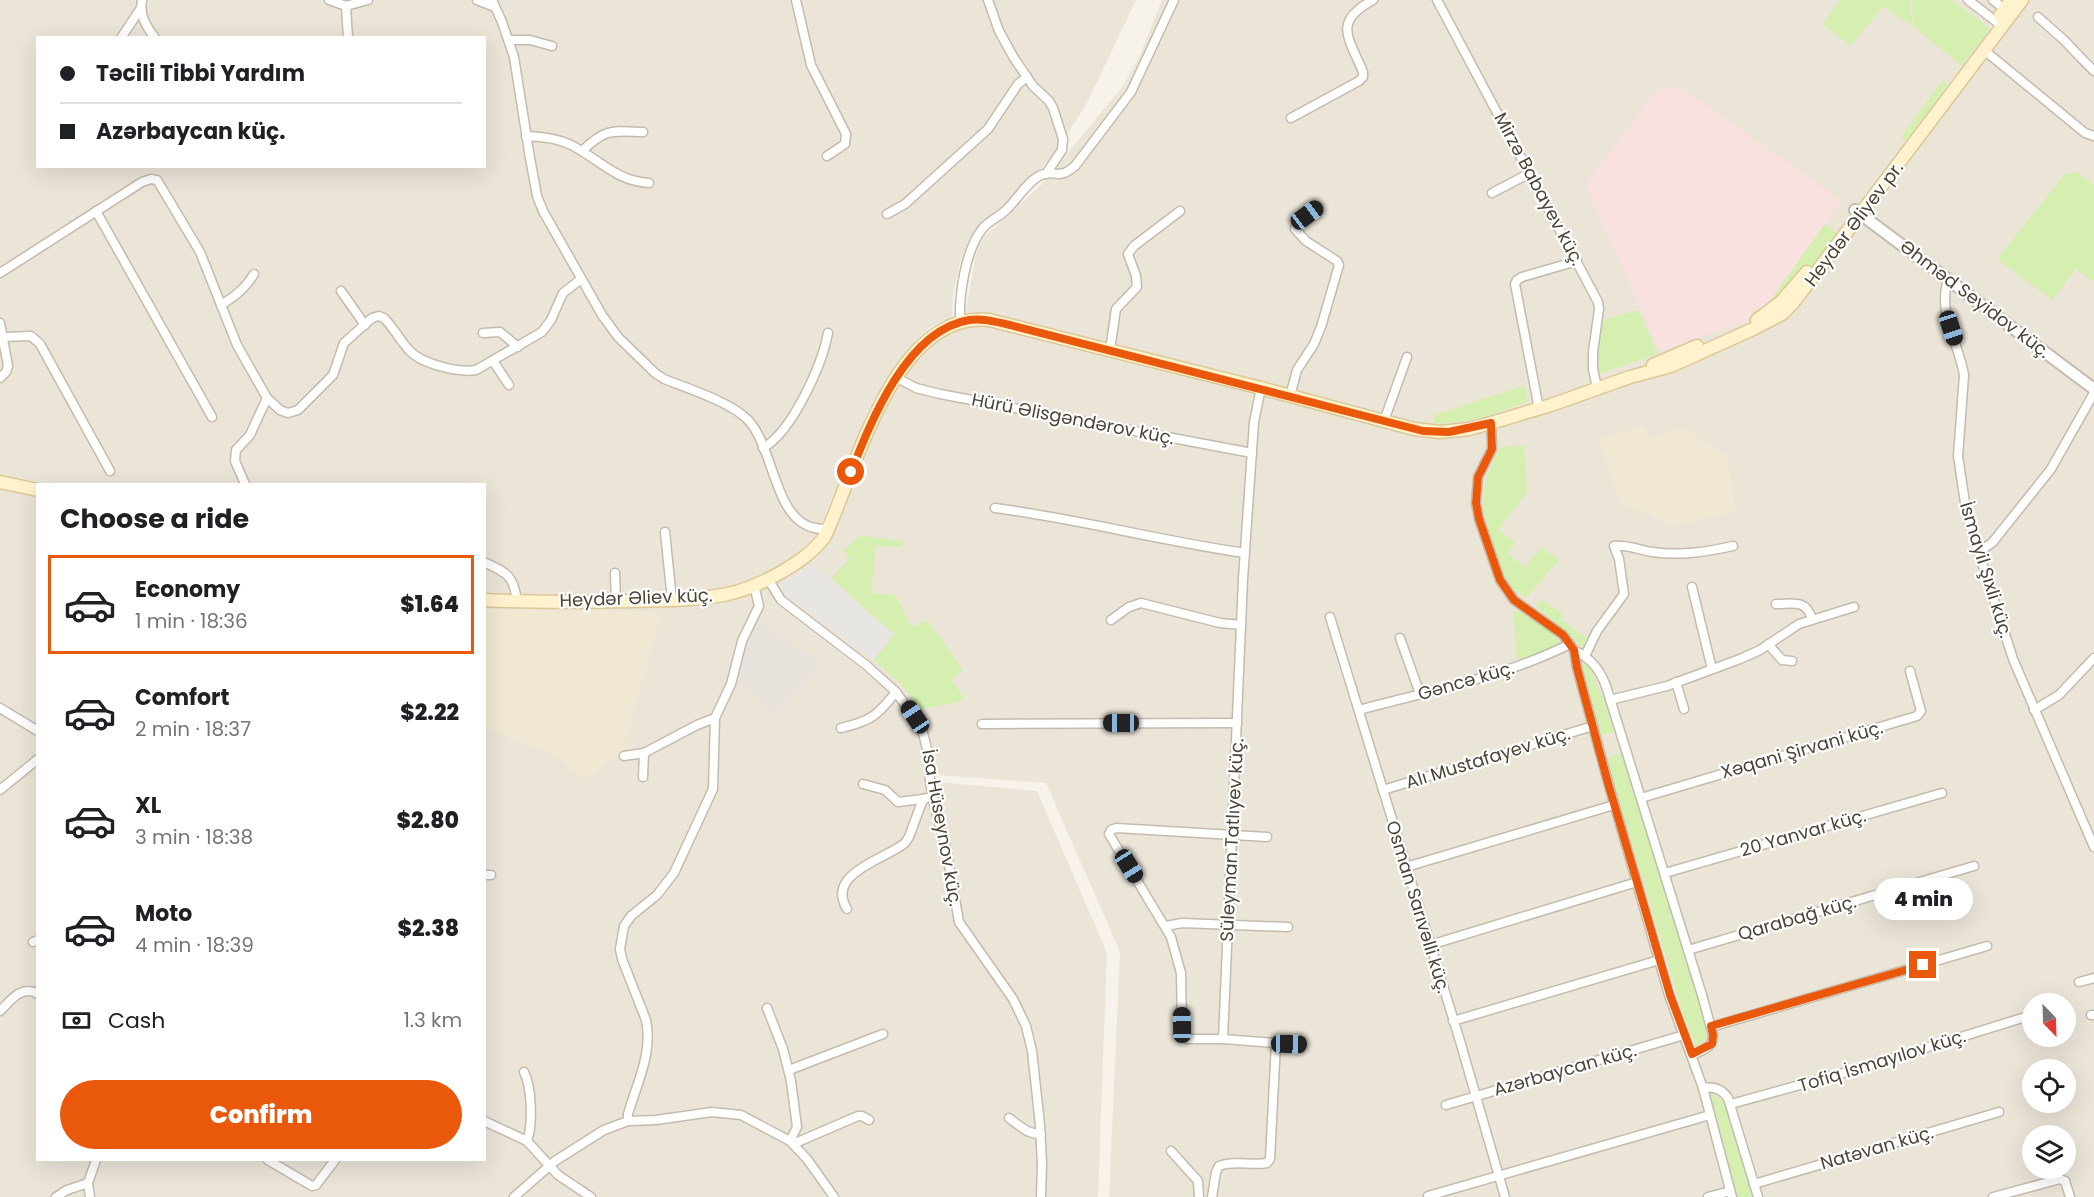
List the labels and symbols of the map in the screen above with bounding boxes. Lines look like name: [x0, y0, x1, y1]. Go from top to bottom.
street label: Mirzə Babayev küç.: [1488, 108, 1590, 270]
street label: Heydər Əliyev pr.: [1798, 156, 1909, 291]
car: [1287, 197, 1327, 233]
street label: Əhməd Seyidov küç.: [1895, 234, 2056, 364]
car: [1937, 308, 1965, 348]
street label: Hürü Əlisgəndərov küç.: [969, 387, 1177, 450]
route start: [837, 458, 864, 485]
street label: İsmayil Şıxli küç.: [1954, 499, 2019, 641]
street label: Heydər Əliev küç.: [559, 582, 713, 613]
street label: Gəncə küç.: [1415, 655, 1517, 706]
car: [897, 697, 933, 737]
car: [1103, 714, 1139, 732]
street label: Xəqani Şirvani küç.: [1718, 714, 1886, 785]
street label: Alı Mustafayev küç.: [1403, 721, 1573, 794]
street label: Süleyman Tatlıyev küç.: [1214, 738, 1249, 942]
street label: İsa Hüseynov küç.: [916, 747, 969, 908]
street label: 20 Yanvar küç.: [1737, 803, 1869, 862]
street label: Osman Sarıvəlli küç.: [1380, 817, 1457, 996]
car: [1112, 846, 1146, 886]
callout: 4 min: [1874, 878, 1972, 920]
street label: Qarabağ küç.: [1735, 889, 1859, 946]
route end: [1909, 951, 1936, 978]
north arrow: [2022, 993, 2076, 1047]
car: [1173, 1007, 1191, 1043]
street label: Tofiq İsmayılov küç.: [1795, 1023, 1969, 1098]
car: [1271, 1035, 1307, 1053]
street label: Azərbaycan küç.: [1490, 1037, 1639, 1102]
street label: Natəvan küç.: [1817, 1119, 1936, 1176]

